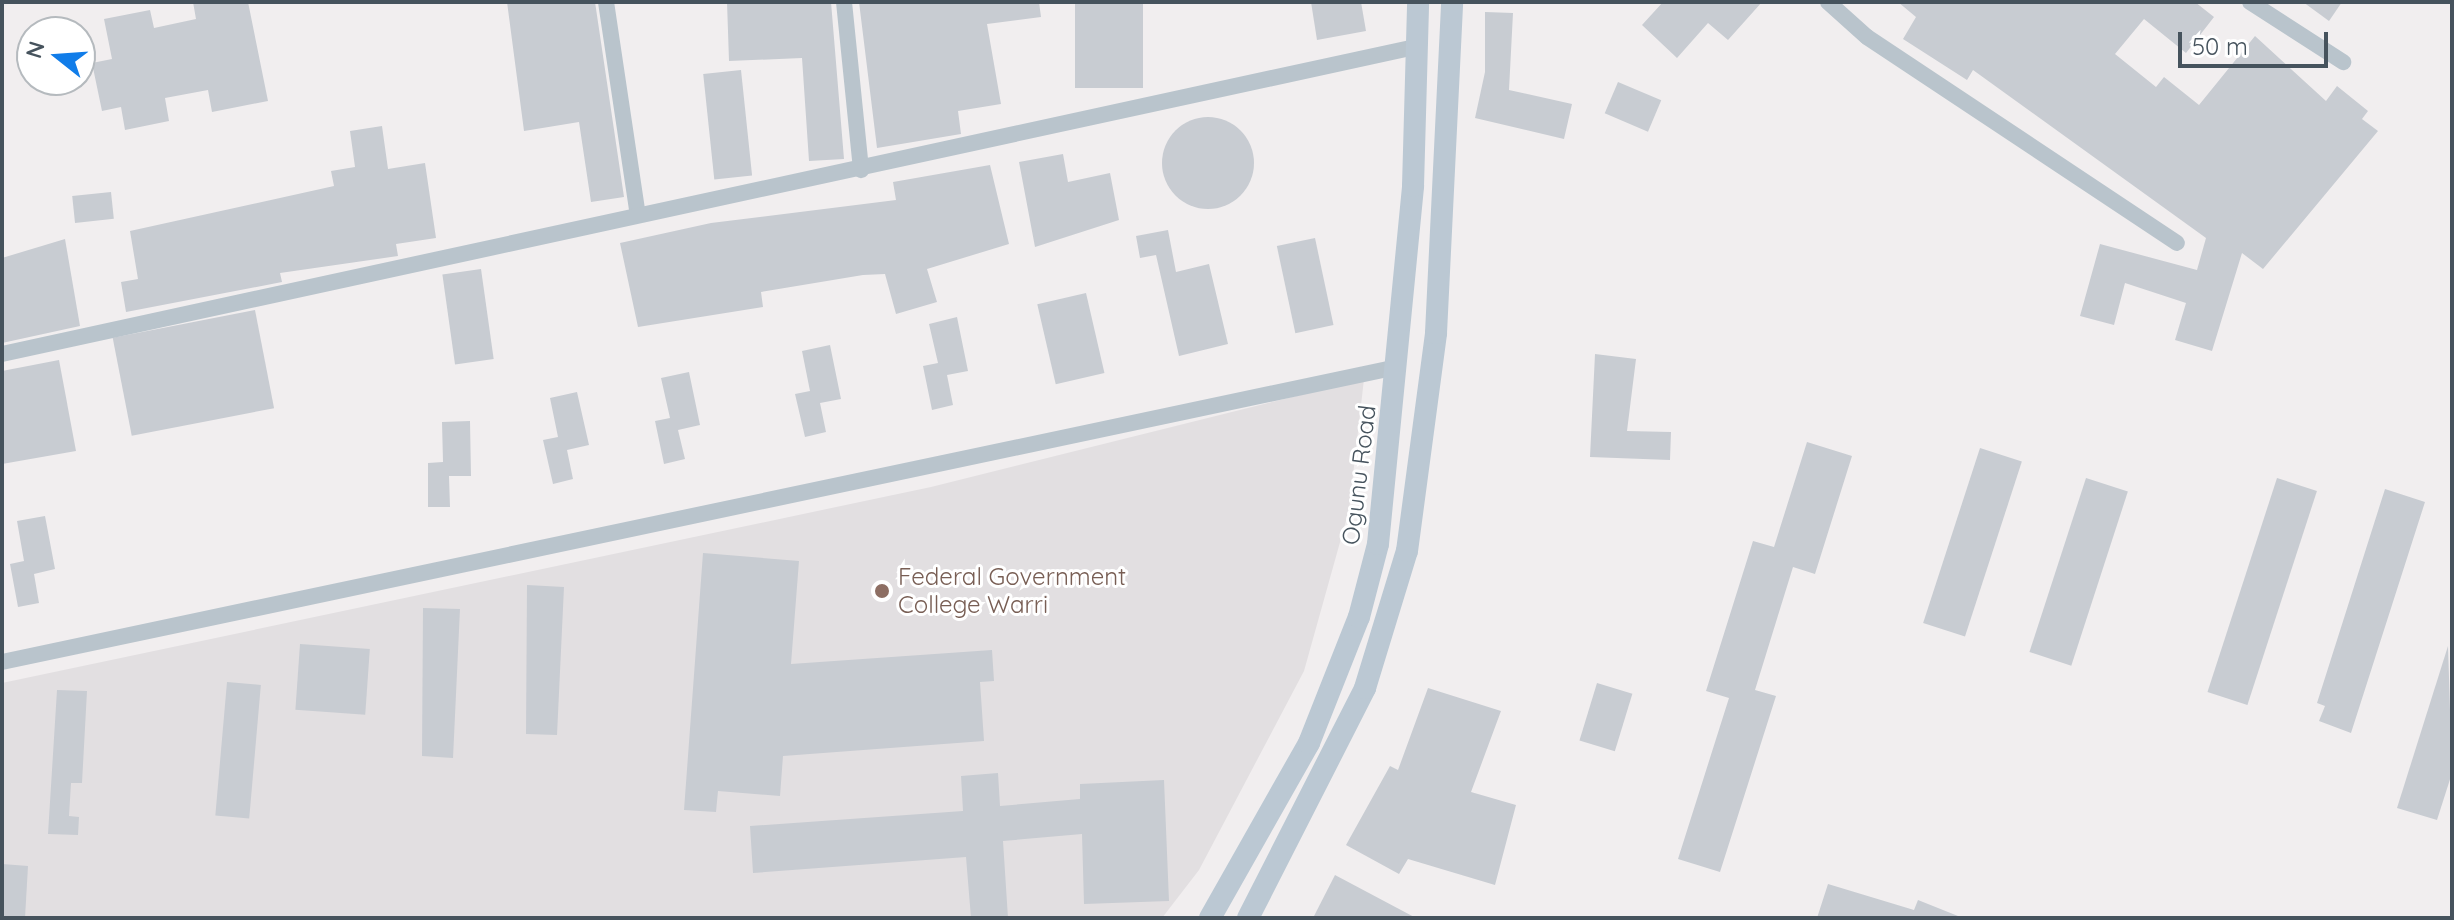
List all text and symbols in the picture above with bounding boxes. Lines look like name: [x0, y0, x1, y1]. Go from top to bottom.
north arrow: [16, 16, 96, 96]
scale bar: [2182, 16, 2332, 66]
text: 50 m: [2192, 31, 2248, 61]
text: N: [19, 38, 51, 61]
street label: Ogunu Road: [1336, 404, 1382, 546]
place label: Federal Government College Warri: [898, 563, 1126, 619]
marker: Federal Government College Warri: [873, 582, 891, 600]

